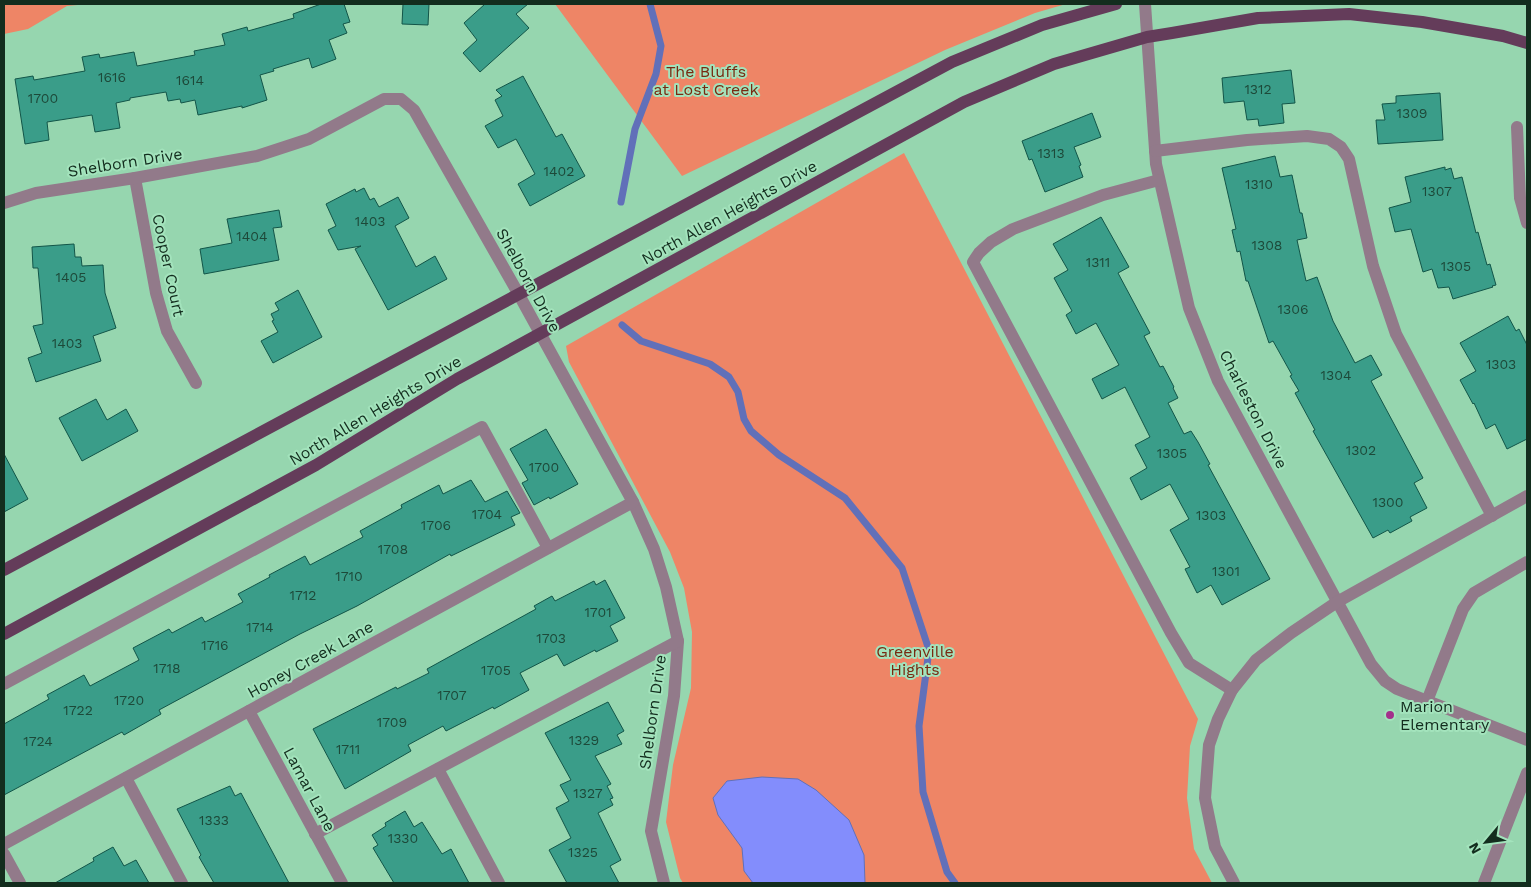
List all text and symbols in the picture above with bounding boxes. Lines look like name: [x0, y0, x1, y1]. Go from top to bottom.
park label: The Bluffs at Lost Creek: [653, 62, 759, 99]
house number: 1616: [98, 69, 126, 85]
house number: 1614: [176, 72, 204, 88]
house number: 1312: [1244, 81, 1272, 97]
house number: 1700: [28, 90, 58, 106]
house number: 1309: [1397, 105, 1427, 121]
street label: Shelborn Drive: [66, 144, 184, 181]
house number: 1313: [1037, 145, 1065, 161]
street label: North Allen Heights Drive: [638, 156, 820, 269]
house number: 1402: [544, 163, 574, 179]
house number: 1310: [1245, 176, 1273, 192]
house number: 1307: [1422, 183, 1452, 199]
street label: Cooper Court: [148, 212, 189, 318]
house number: 1403: [355, 213, 385, 229]
street label: Shelborn Drive: [492, 225, 565, 335]
house number: 1404: [236, 228, 268, 244]
house number: 1308: [1252, 237, 1282, 253]
house number: 1311: [1086, 254, 1110, 270]
house number: 1305: [1441, 258, 1471, 274]
house number: 1405: [56, 269, 86, 285]
house number: 1306: [1278, 301, 1308, 317]
house number: 1403: [52, 335, 82, 351]
street label: Charleston Drive: [1215, 347, 1292, 472]
street label: North Allen Heights Drive: [286, 351, 465, 469]
house number: 1303: [1486, 356, 1516, 372]
house number: 1304: [1321, 367, 1351, 383]
house number: 1302: [1346, 442, 1376, 458]
house number: 1305: [1157, 445, 1187, 461]
house number: 1700: [529, 459, 559, 475]
house number: 1300: [1372, 494, 1404, 510]
house number: 1704: [472, 506, 502, 522]
house number: 1303: [1196, 507, 1226, 523]
house number: 1706: [421, 517, 451, 533]
house number: 1708: [378, 541, 408, 557]
house number: 1301: [1212, 563, 1240, 579]
house number: 1710: [335, 568, 363, 584]
house number: 1712: [290, 587, 316, 603]
house number: 1701: [584, 604, 612, 620]
street label: Honey Creek Lane: [244, 617, 376, 702]
house number: 1714: [246, 619, 274, 635]
house number: 1703: [536, 630, 566, 646]
house number: 1716: [201, 637, 229, 653]
park label: Greenville Hights: [876, 642, 954, 679]
street label: Shelborn Drive: [635, 654, 670, 771]
house number: 1718: [153, 660, 181, 676]
house number: 1705: [481, 662, 511, 678]
house number: 1707: [437, 687, 467, 703]
house number: 1720: [114, 692, 144, 708]
place label: Marion Elementary: [1400, 697, 1490, 734]
house number: 1722: [63, 702, 93, 718]
marker: Marion Elementary: [1384, 709, 1396, 721]
house number: 1709: [377, 714, 407, 730]
house number: 1329: [569, 732, 599, 748]
house number: 1724: [23, 733, 53, 749]
house number: 1711: [336, 741, 360, 757]
street label: Lamar Lane: [280, 744, 340, 834]
house number: 1327: [573, 785, 603, 801]
house number: 1333: [199, 812, 229, 828]
north arrow: [1461, 817, 1511, 867]
house number: 1330: [388, 830, 418, 846]
text: N: [1465, 840, 1484, 857]
house number: 1325: [568, 844, 598, 860]

